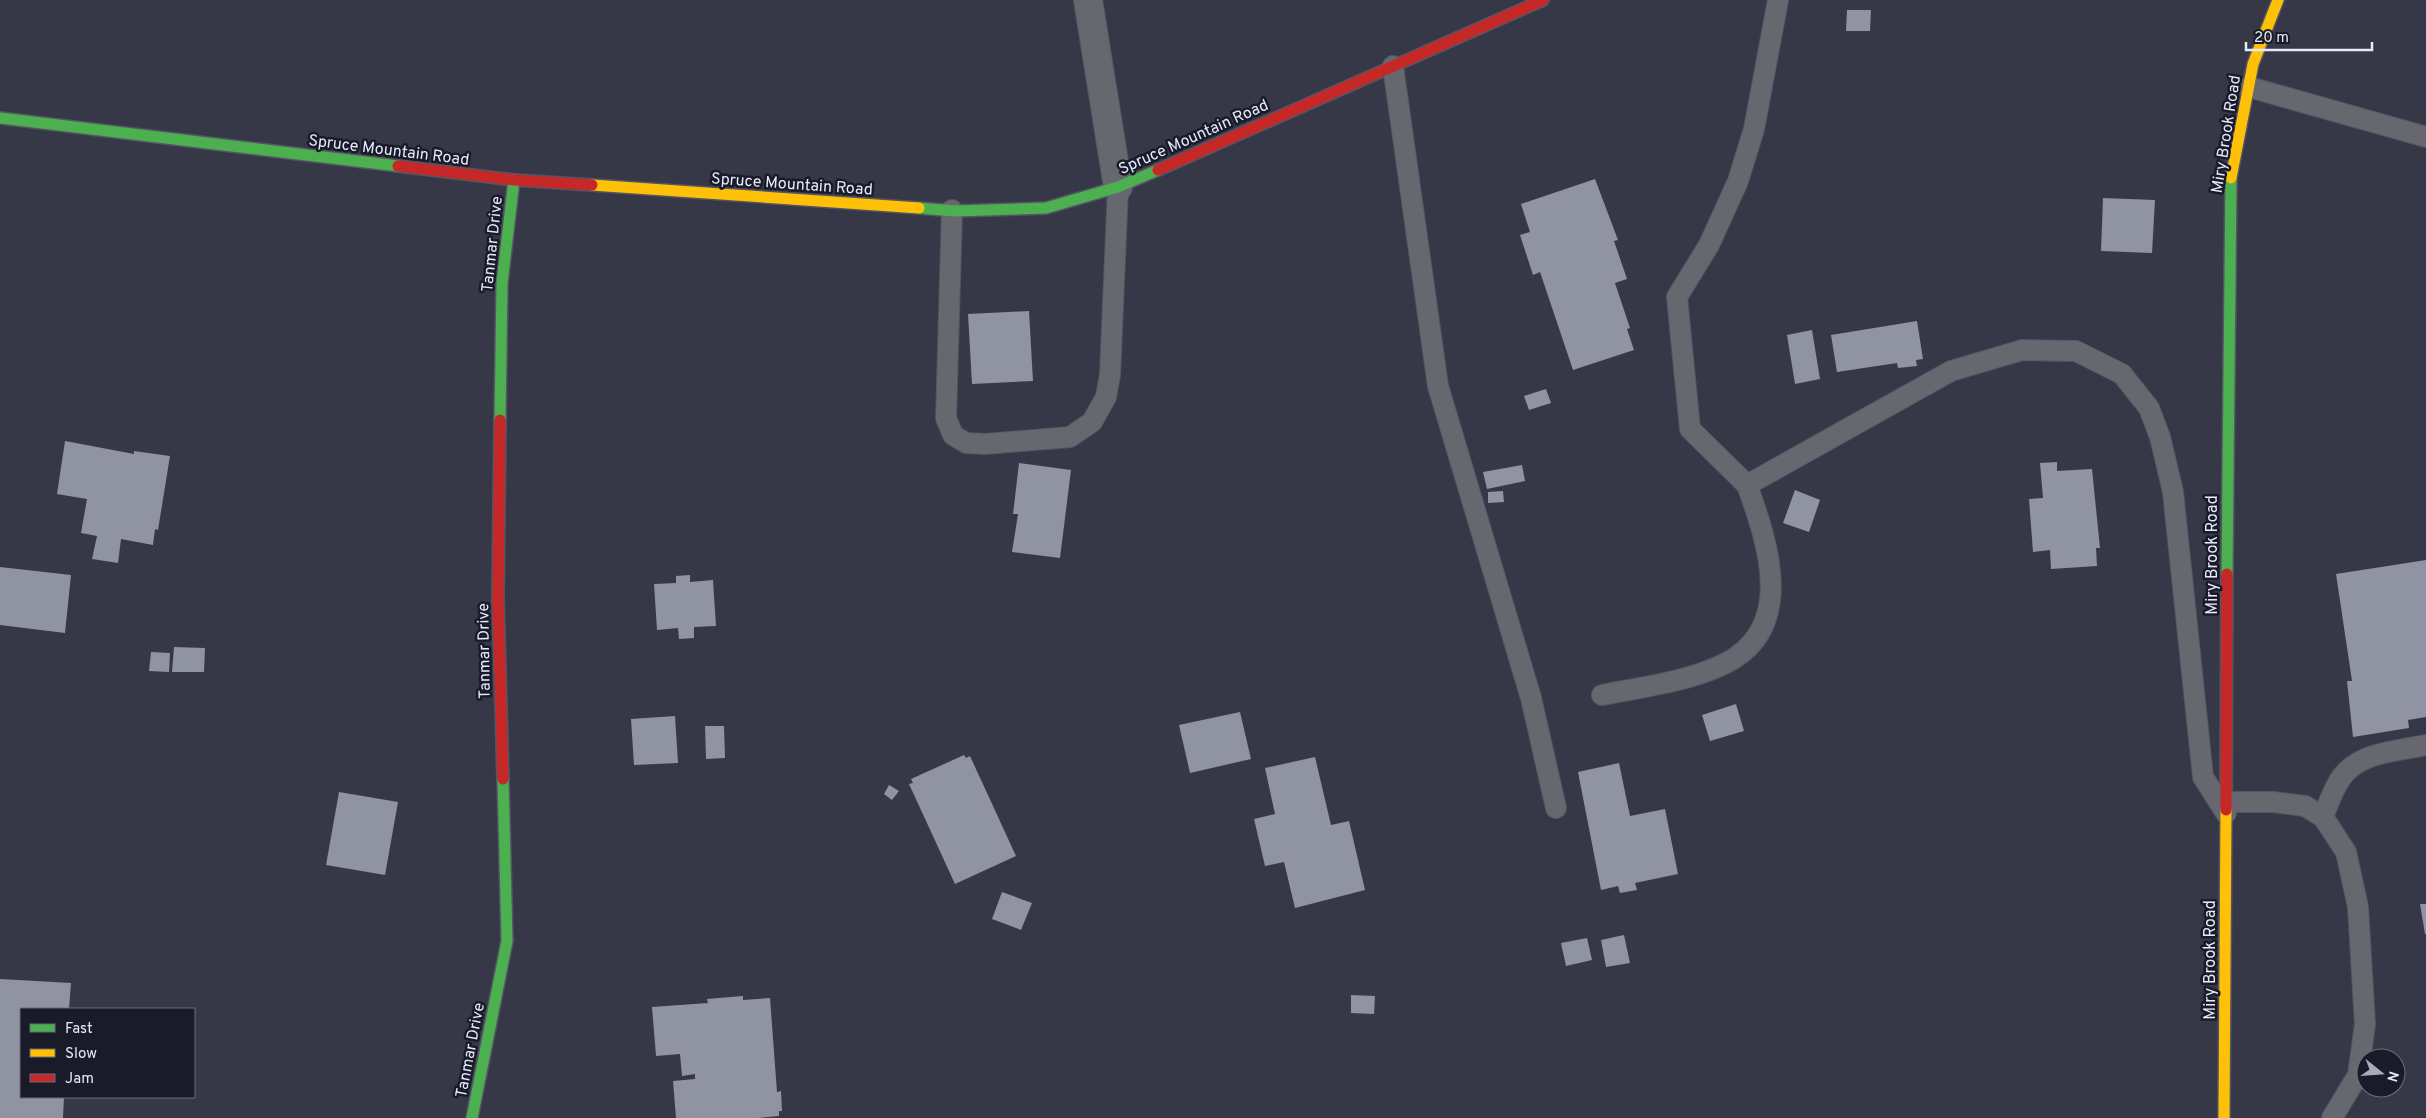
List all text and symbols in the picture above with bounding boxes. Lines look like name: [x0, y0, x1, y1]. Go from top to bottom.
scale bar: [2246, 20, 2372, 52]
text: 20 m: [2254, 29, 2289, 48]
street label: Miry Brook Road: [2208, 74, 2246, 195]
street label: Spruce Mountain Road: [1116, 96, 1272, 180]
street label: Spruce Mountain Road: [307, 131, 470, 171]
street label: Spruce Mountain Road: [710, 169, 873, 201]
street label: Tanmar Drive: [478, 195, 508, 293]
street label: Miry Brook Road: [2203, 495, 2223, 615]
street label: Tanmar Drive: [474, 603, 496, 699]
street label: Miry Brook Road: [2201, 900, 2221, 1020]
street label: Tanmar Drive: [452, 1001, 490, 1100]
legend: [20, 1008, 195, 1098]
text: Fast: [65, 1020, 93, 1039]
text: Slow: [65, 1045, 97, 1064]
north arrow: [2356, 1048, 2406, 1098]
text: N: [2382, 1069, 2402, 1084]
text: Jam: [65, 1070, 94, 1089]

